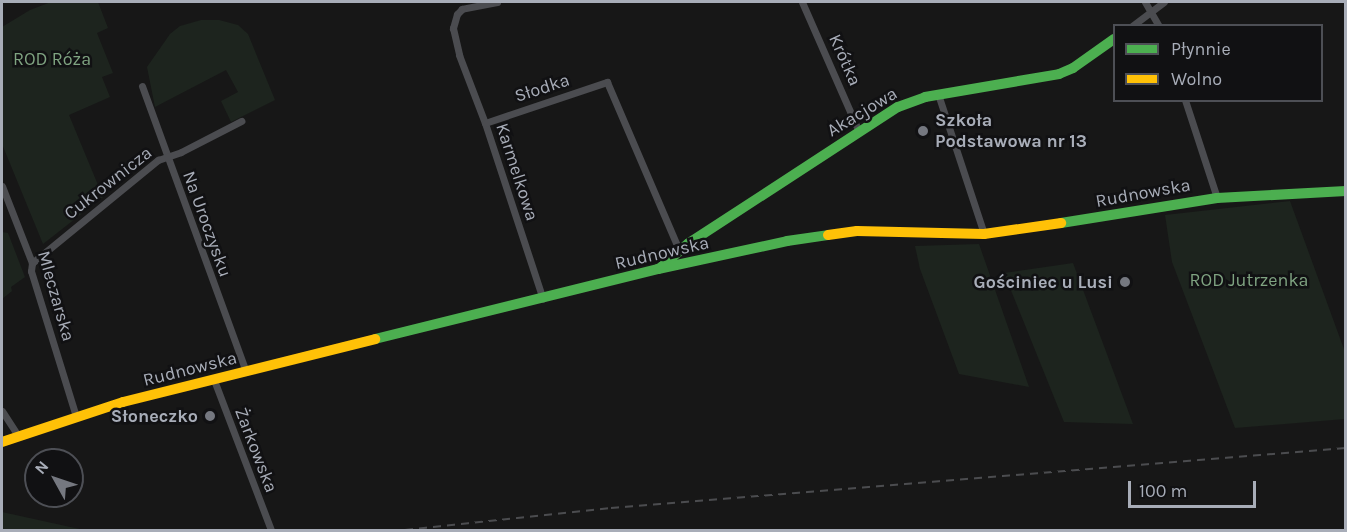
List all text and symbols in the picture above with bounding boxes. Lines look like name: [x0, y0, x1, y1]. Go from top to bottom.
legend: [1113, 24, 1323, 102]
street label: Krótka: [824, 31, 866, 89]
text: Płynnie: [1171, 38, 1231, 60]
park label: ROD Róża: [13, 48, 91, 70]
text: Wolno: [1171, 68, 1222, 90]
street label: Słodka: [512, 69, 572, 107]
street label: Akacjowa: [823, 83, 901, 141]
place label: Szkoła Podstawowa nr 13: [935, 110, 1087, 152]
street label: Karmelkowa: [491, 120, 543, 224]
marker: Szkoła Podstawowa nr 13: [916, 124, 930, 138]
street label: Cukrownicza: [60, 142, 156, 224]
street label: Na Uroczysku: [178, 168, 236, 280]
street label: Rudnowska: [1094, 174, 1192, 212]
street label: Rudnowska: [613, 232, 711, 274]
street label: Mleczarska: [33, 248, 79, 344]
park label: ROD Jutrzenka: [1190, 269, 1308, 291]
place label: Gościniec u Lusi: [974, 271, 1113, 293]
marker: Gościniec u Lusi: [1118, 275, 1132, 289]
street label: Rudnowska: [141, 347, 239, 391]
street label: Żarkowska: [230, 404, 282, 496]
place label: Słoneczko: [111, 405, 198, 427]
marker: Słoneczko: [203, 409, 217, 423]
north arrow: [24, 448, 84, 508]
text: N: [30, 457, 52, 478]
scale bar: [1131, 469, 1258, 507]
text: 100 m: [1139, 480, 1187, 502]

